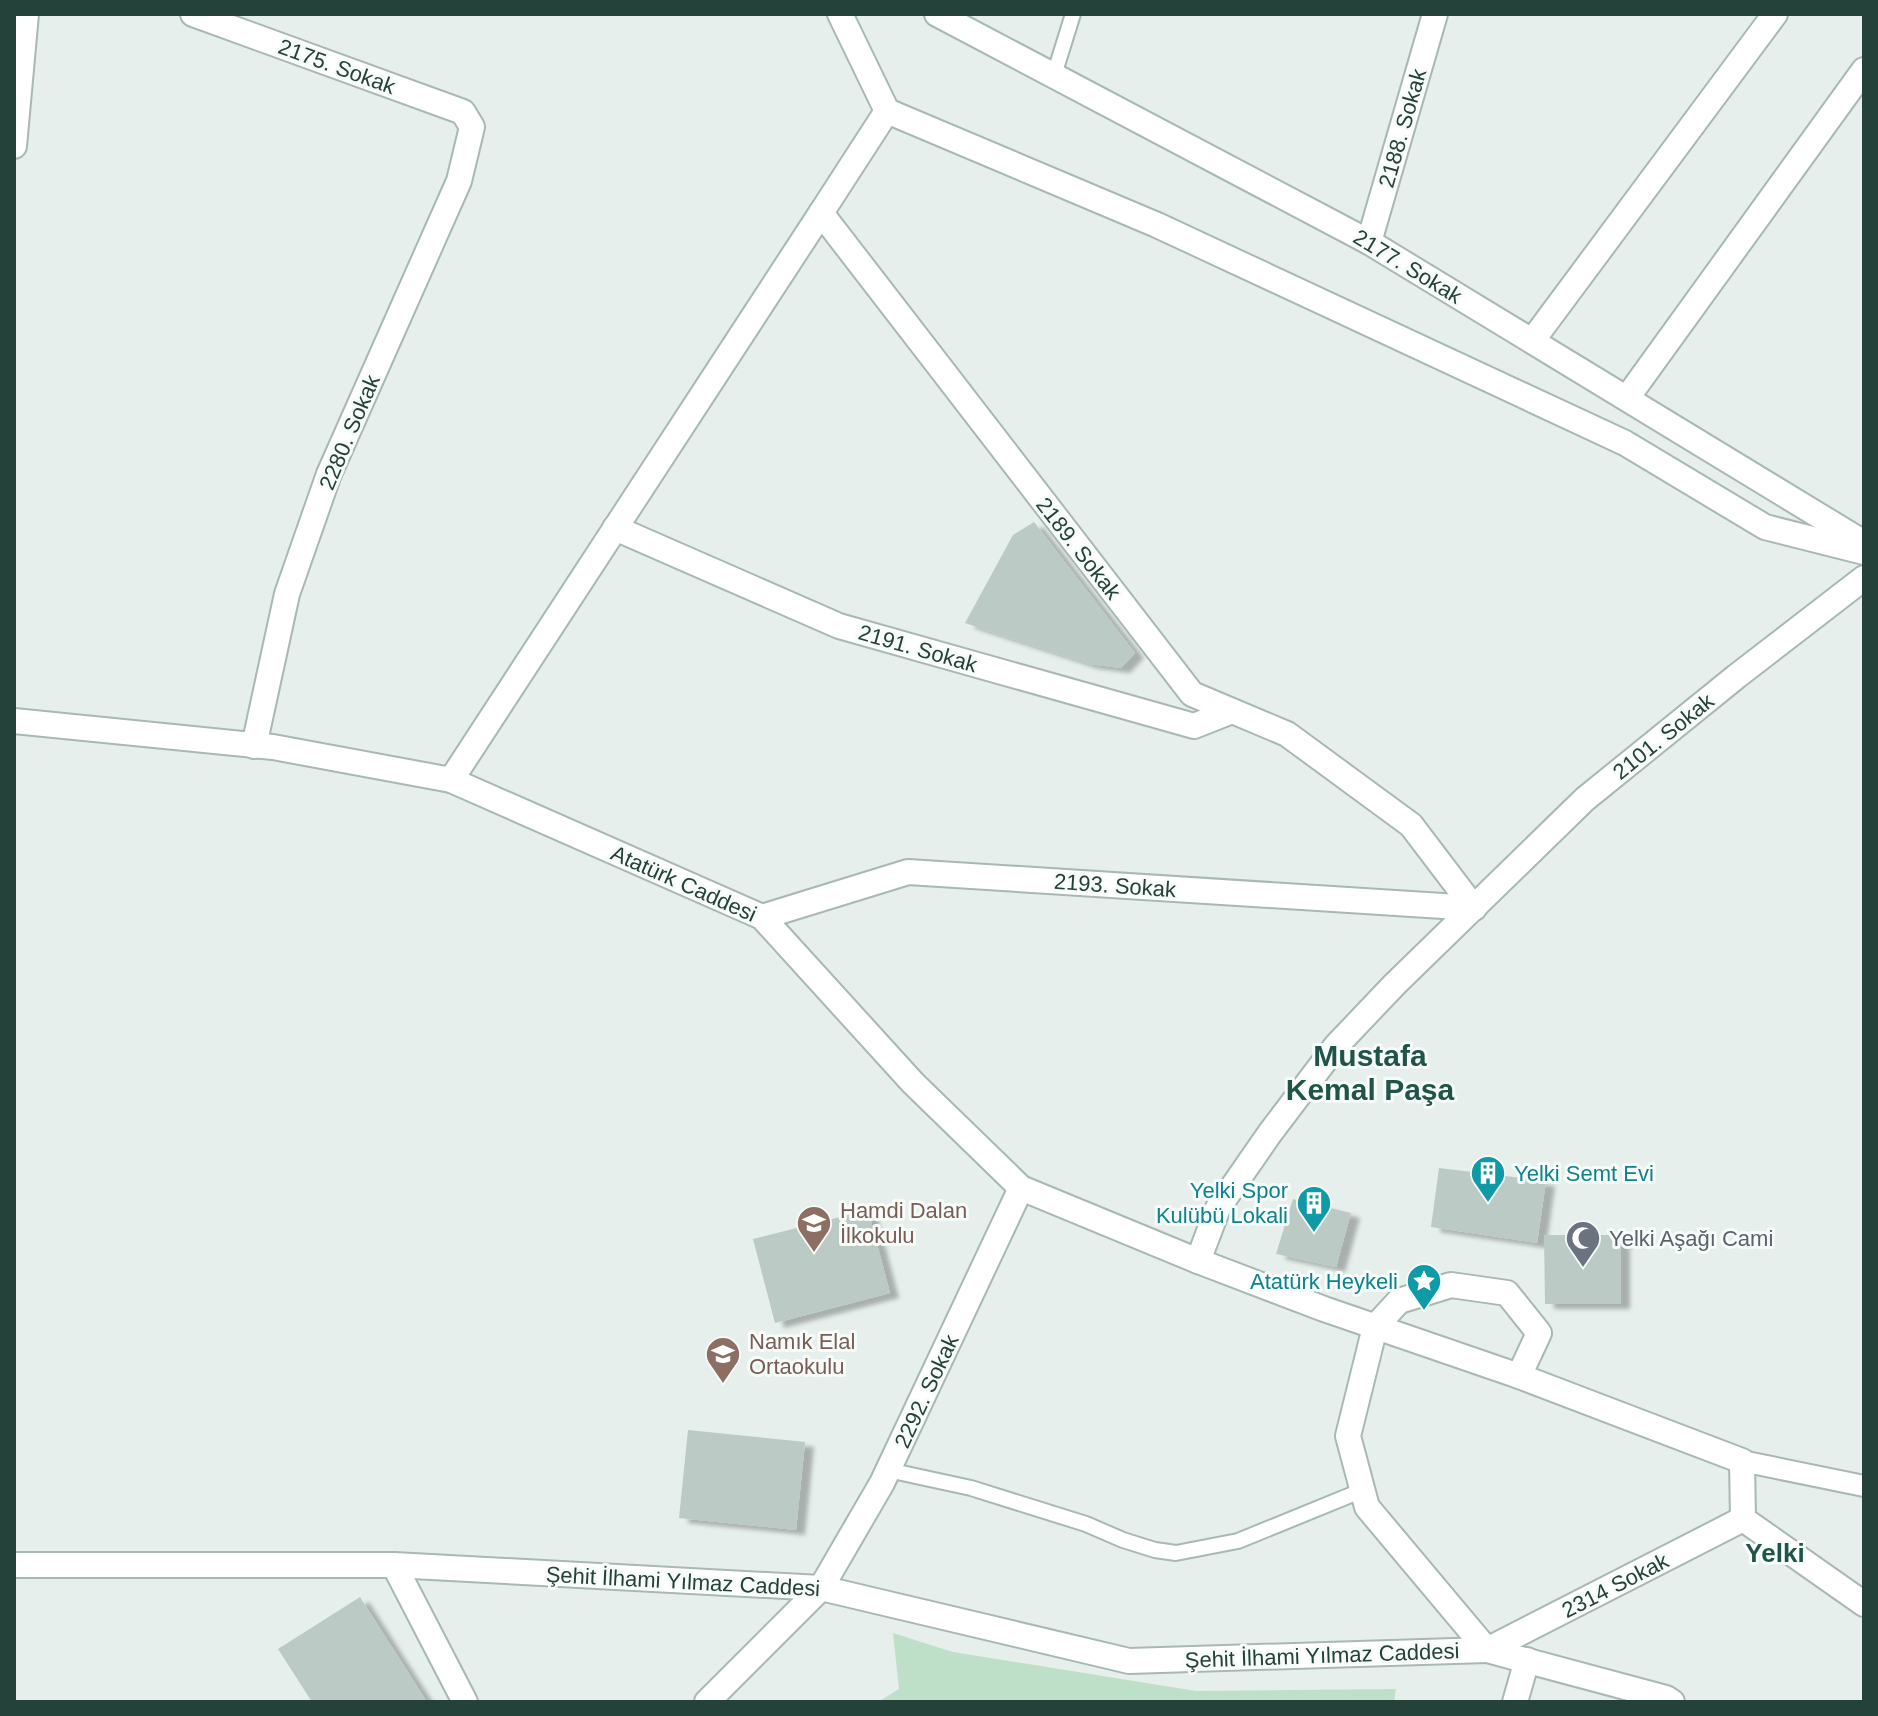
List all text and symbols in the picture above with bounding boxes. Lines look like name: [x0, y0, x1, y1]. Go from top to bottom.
street label: 2175. Sokak: [275, 34, 400, 99]
street label: 2188. Sokak: [1374, 65, 1432, 190]
street label: 2177. Sokak: [1349, 224, 1467, 309]
street label: 2280. Sokak: [314, 370, 385, 493]
street label: 2189. Sokak: [1031, 492, 1127, 605]
street label: 2191. Sokak: [856, 620, 981, 678]
street label: 2101. Sokak: [1608, 688, 1719, 785]
street label: Atatürk Caddesi: [607, 840, 760, 927]
street label: 2193. Sokak: [1053, 869, 1178, 902]
district label: Mustafa Kemal Paşa: [1286, 1039, 1455, 1106]
building icon: Yelki Semt Evi: [1469, 1154, 1507, 1204]
place label: Yelki Semt Evi: [1514, 1161, 1654, 1186]
place label: Yelki Spor Kulübü Lokali: [1156, 1178, 1288, 1228]
building icon: Yelki Spor Kulübü Lokali: [1295, 1184, 1333, 1234]
place label: Hamdi Dalan İlkokulu: [840, 1198, 967, 1248]
school or university icon: Hamdi Dalan İlkokulu: [795, 1204, 833, 1254]
mosque icon: Yelki Aşağı Cami: [1564, 1219, 1602, 1269]
place label: Yelki Aşağı Cami: [1609, 1226, 1773, 1251]
place icon: Atatürk Heykeli: [1405, 1262, 1443, 1312]
place label: Atatürk Heykeli: [1250, 1269, 1398, 1294]
place label: Namık Elal Ortaokulu: [749, 1329, 855, 1379]
street label: 2292. Sokak: [889, 1330, 964, 1452]
school or university icon: Namık Elal Ortaokulu: [704, 1335, 742, 1385]
district label: Yelki: [1745, 1538, 1805, 1568]
street label: 2314 Sokak: [1558, 1547, 1674, 1623]
street label: Şehit İlhami Yılmaz Caddesi: [545, 1562, 821, 1601]
street label: Şehit İlhami Yılmaz Caddesi: [1184, 1638, 1460, 1673]

